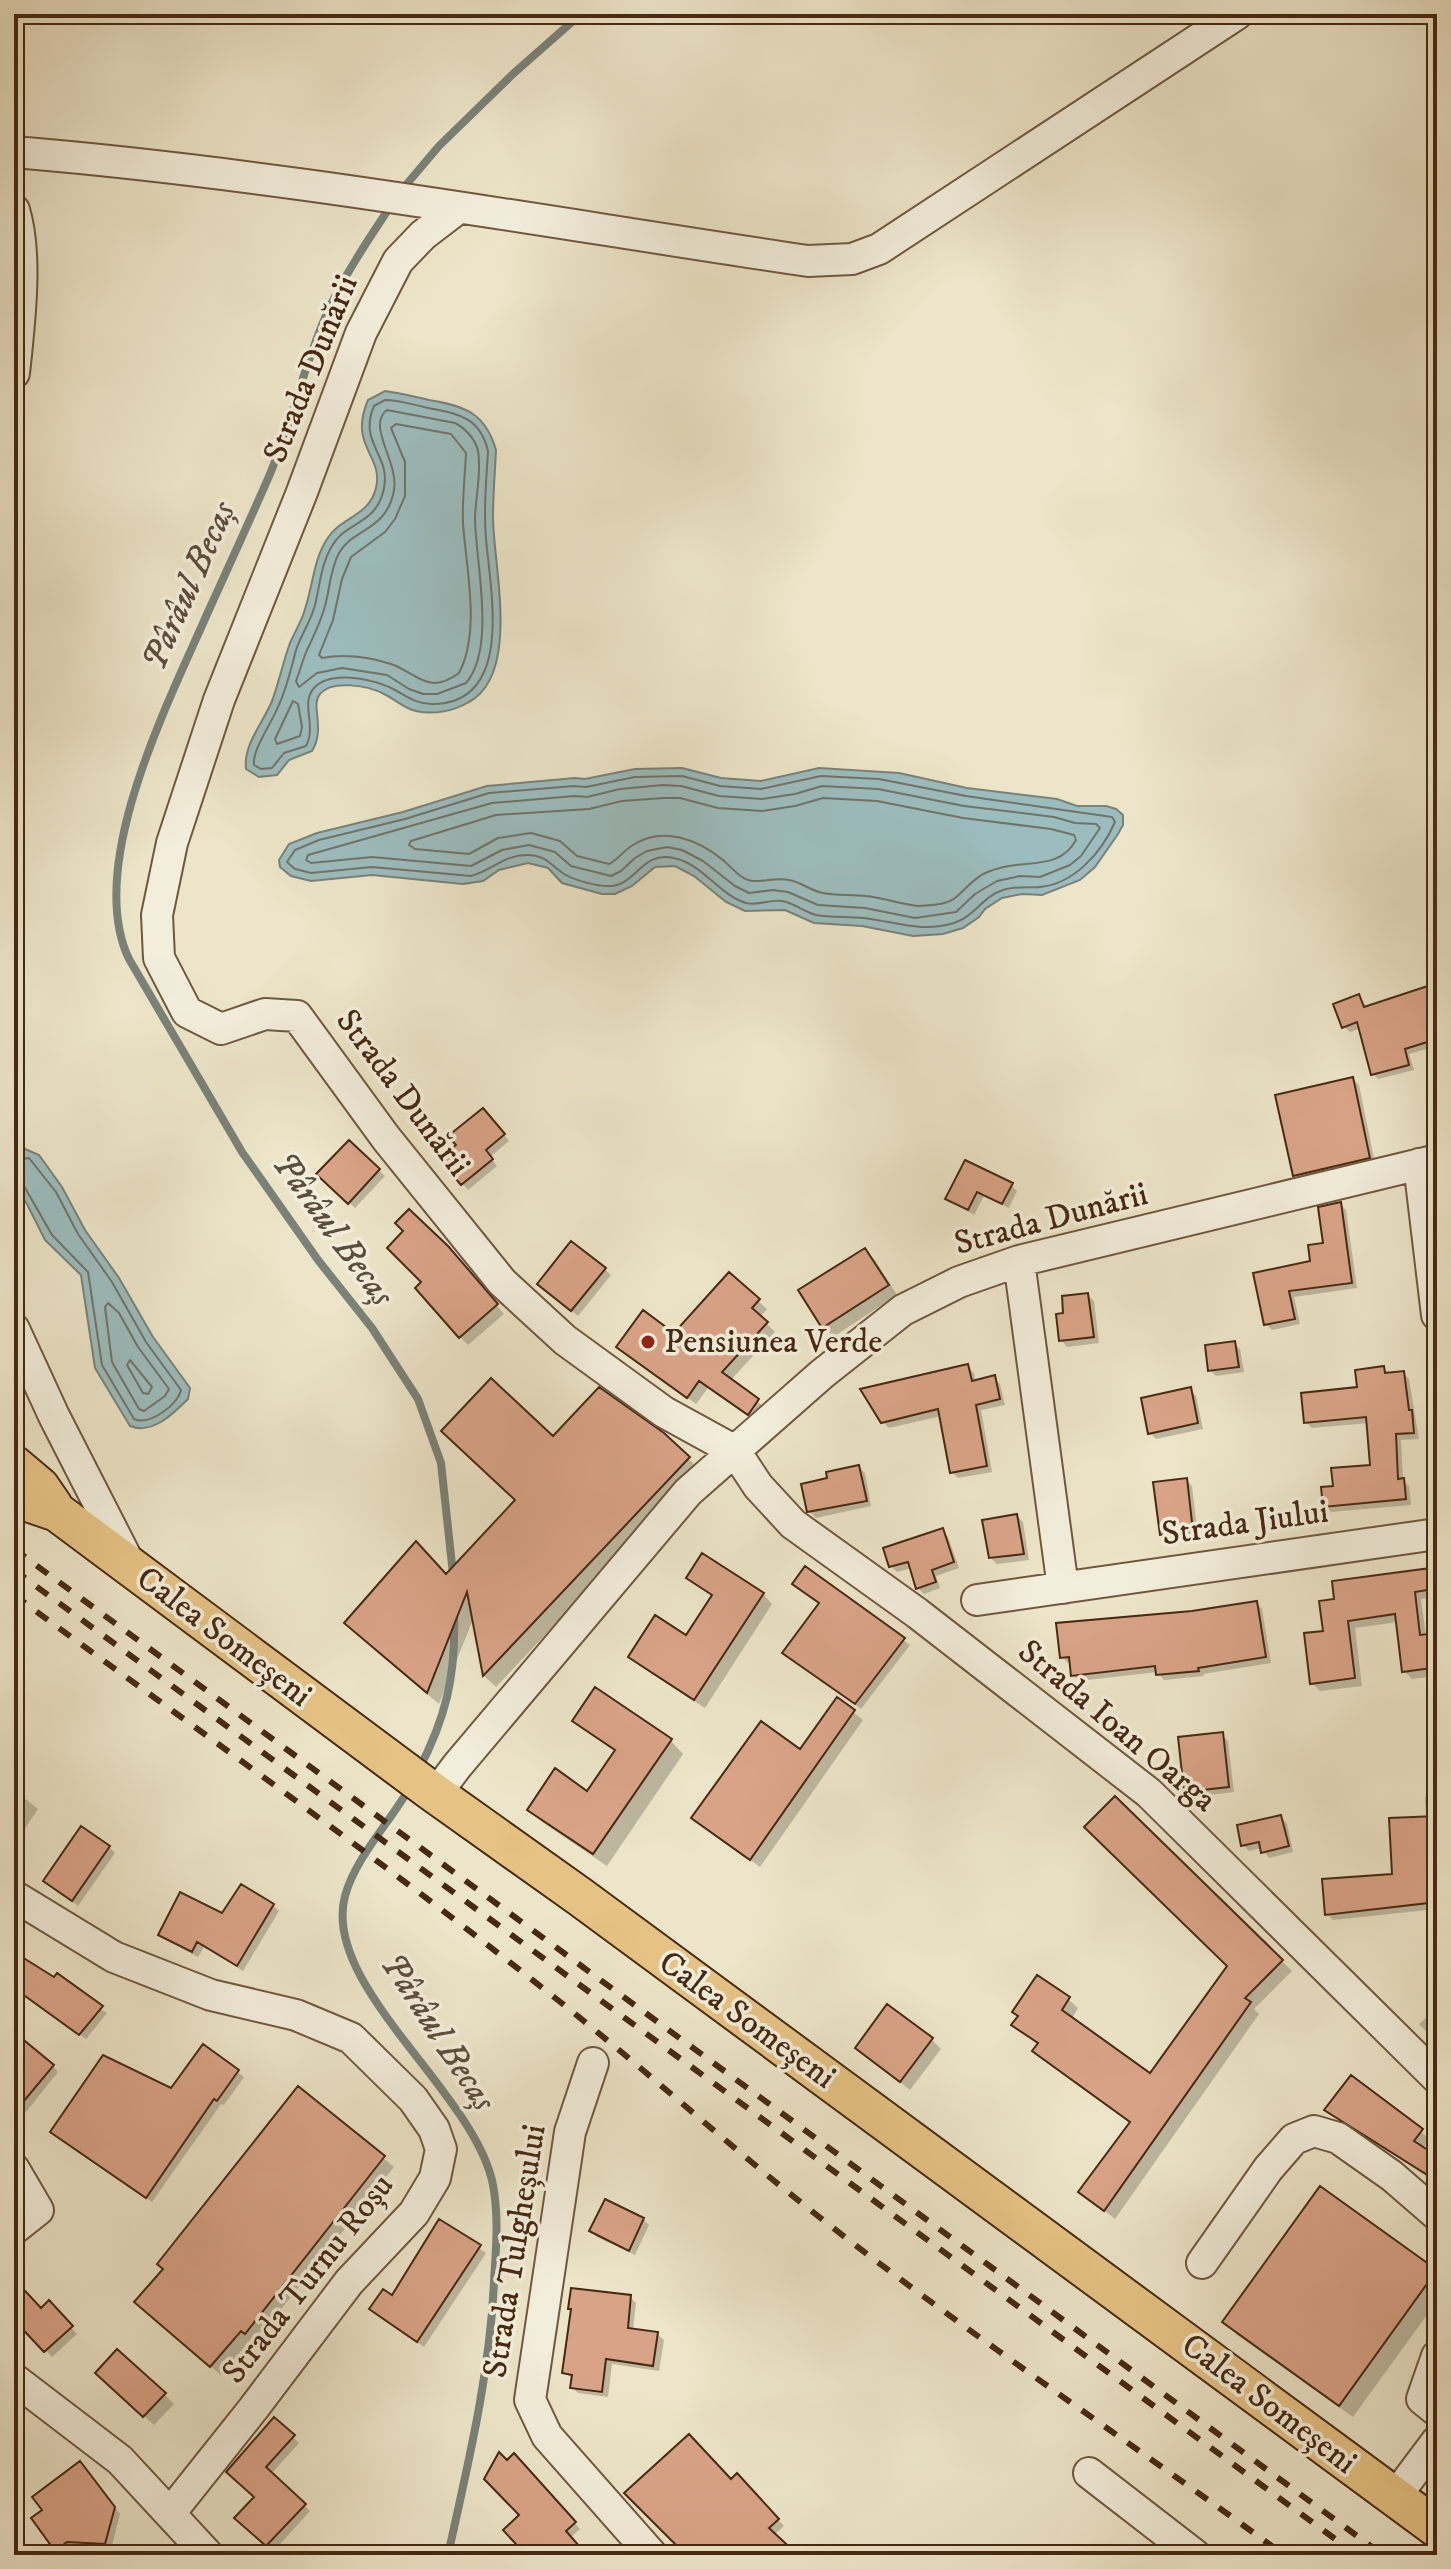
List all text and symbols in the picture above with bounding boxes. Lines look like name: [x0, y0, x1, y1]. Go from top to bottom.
street label: Strada Dunării: [254, 269, 368, 469]
water label: Pârâul Becaș: [132, 494, 247, 677]
street label: Strada Dunării: [326, 1001, 480, 1185]
water label: Pârâul Becaș: [262, 1143, 405, 1316]
street label: Strada Dunării: [950, 1173, 1152, 1265]
place label: Pensiunea Verde: [664, 1321, 882, 1363]
marker: Pensiunea Verde: [639, 1333, 657, 1351]
street label: Strada Jiului: [1159, 1491, 1331, 1555]
street label: Calea Someșeni: [128, 1557, 320, 1717]
street label: Strada Ioan Oarga: [1009, 1631, 1225, 1822]
street label: Calea Someșeni: [650, 1942, 844, 2098]
water label: Pârâul Becaș: [370, 1944, 507, 2121]
street label: Strada Tulgheșului: [474, 2121, 556, 2381]
street label: Strada Turnu Roșu: [213, 2166, 403, 2392]
street label: Calea Someșeni: [1173, 2324, 1365, 2484]

